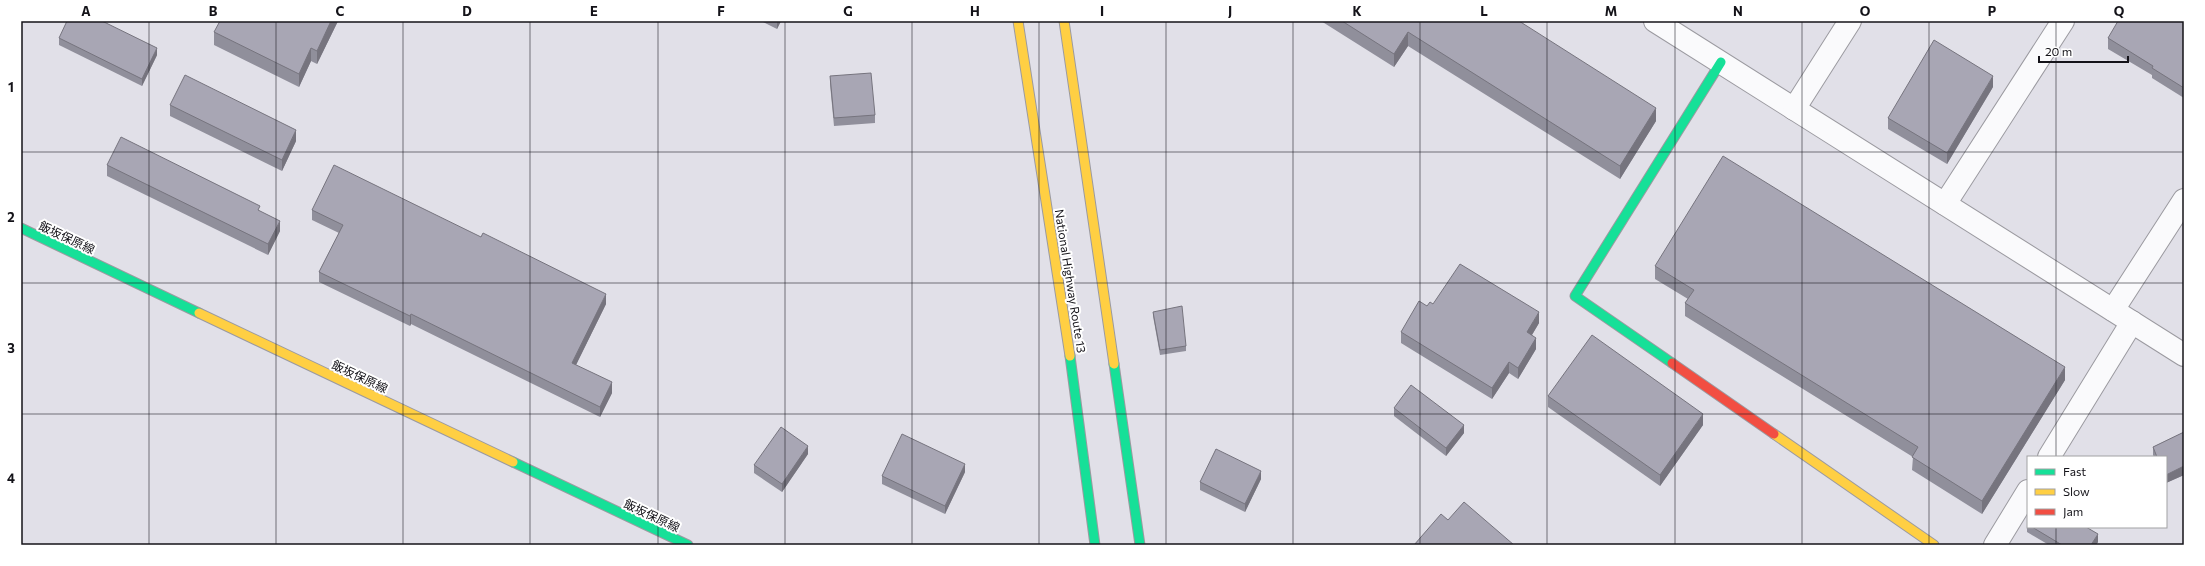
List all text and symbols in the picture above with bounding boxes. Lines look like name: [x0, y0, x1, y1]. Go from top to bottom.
text: A: [81, 3, 91, 19]
text: B: [209, 3, 218, 19]
text: C: [336, 3, 345, 19]
text: D: [462, 3, 472, 19]
text: E: [590, 3, 598, 19]
text: F: [717, 3, 725, 19]
text: G: [843, 3, 853, 19]
text: H: [970, 3, 980, 19]
text: I: [1100, 3, 1104, 19]
text: J: [1228, 3, 1232, 19]
text: K: [1352, 3, 1362, 19]
text: L: [1480, 3, 1488, 19]
text: M: [1605, 3, 1617, 19]
text: N: [1733, 3, 1743, 19]
text: O: [1860, 3, 1871, 19]
text: P: [1988, 3, 1997, 19]
text: Q: [2114, 3, 2125, 19]
scale bar: [2039, 38, 2128, 64]
text: 20 m: [2045, 44, 2072, 58]
text: 1: [8, 79, 14, 95]
street label: National Highway Route 13: [1053, 208, 1089, 354]
text: 2: [7, 209, 15, 225]
street label: 飯坂保原線: [37, 218, 97, 256]
text: 3: [7, 340, 15, 356]
street label: 飯坂保原線: [330, 357, 390, 395]
legend: [2027, 456, 2167, 528]
text: Fast: [2063, 464, 2086, 478]
text: 4: [7, 470, 15, 486]
text: Slow: [2063, 484, 2090, 498]
street label: 飯坂保原線: [622, 496, 682, 534]
text: Jam: [2063, 504, 2083, 519]

